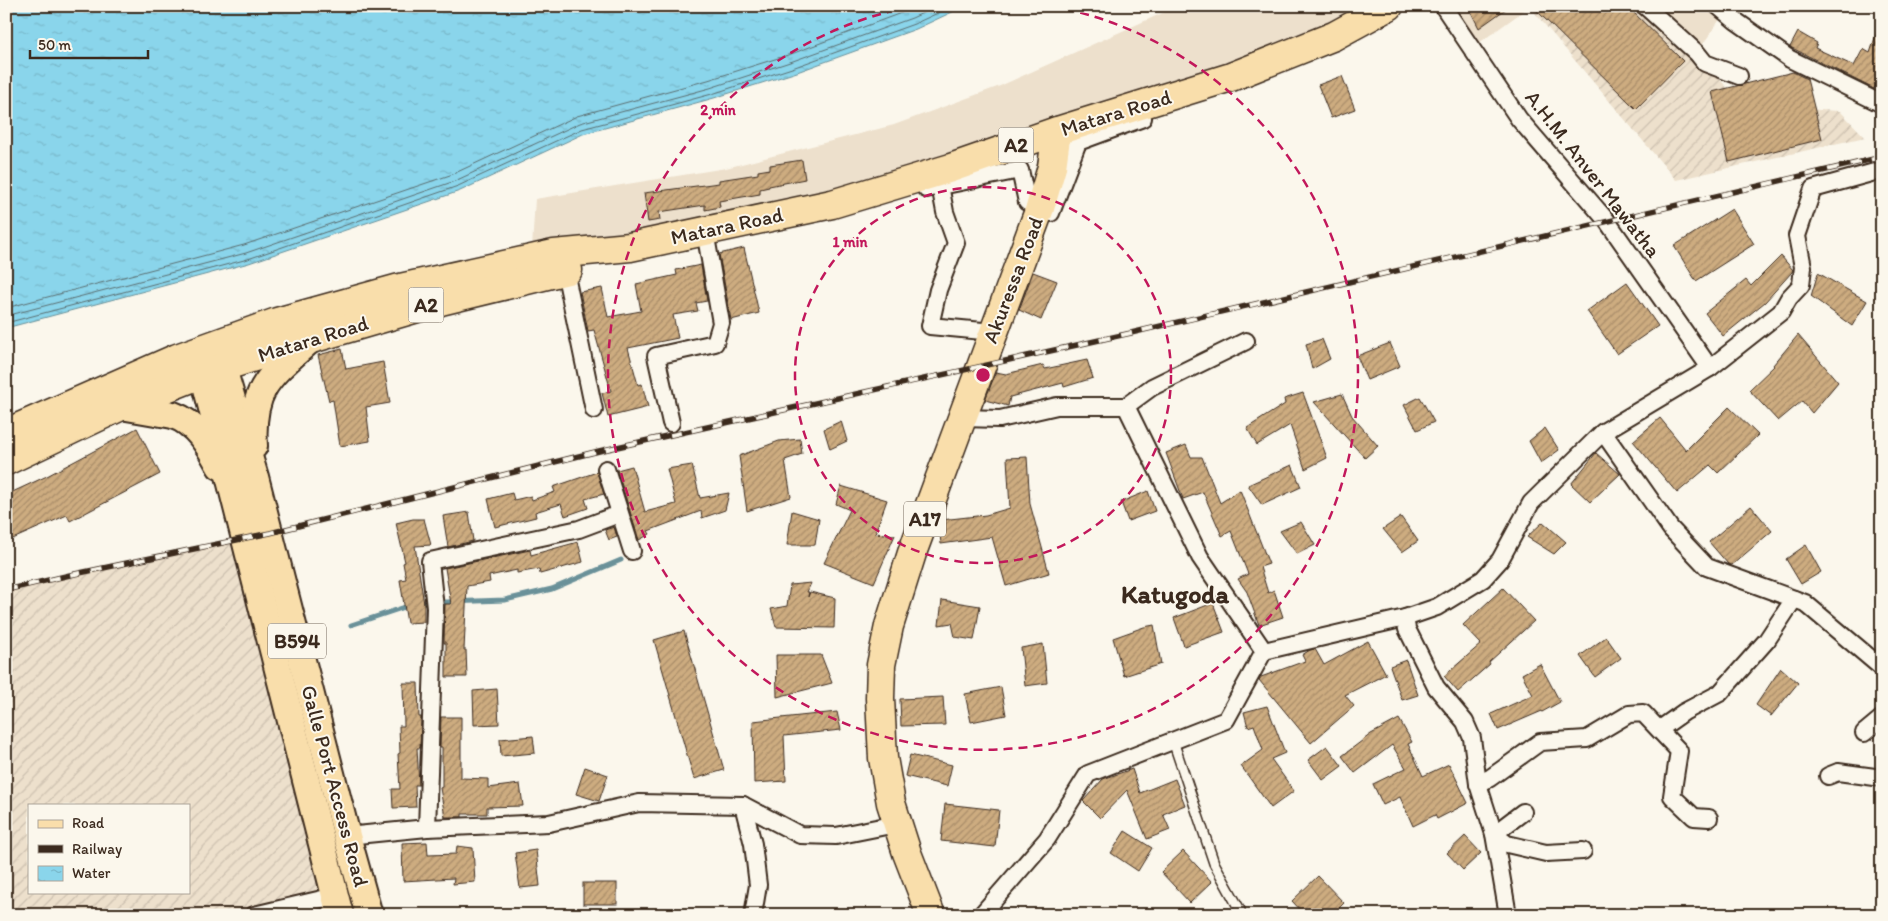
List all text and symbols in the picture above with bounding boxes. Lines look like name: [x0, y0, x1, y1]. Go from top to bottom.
scale bar: [30, 28, 148, 60]
text: 50 m: [38, 36, 71, 54]
street label: Matara Road: [1058, 84, 1175, 141]
street label: A.H.M. Anver Mawatha: [1520, 85, 1666, 262]
text: 2 min: [700, 101, 737, 119]
road number: A2: [998, 128, 1034, 162]
street label: Matara Road: [668, 201, 786, 250]
street label: Akuressa Road: [977, 213, 1048, 346]
text: 1 min: [833, 233, 868, 251]
road number: A2: [408, 288, 444, 322]
street label: Matara Road: [255, 310, 372, 367]
centre of rings: [974, 366, 992, 384]
road number: A17: [904, 502, 946, 536]
district label: Katugoda: [1121, 578, 1230, 610]
road number: B594: [268, 624, 326, 658]
street label: Galle Port Access Road: [297, 682, 375, 890]
legend: [28, 804, 190, 894]
text: Road: [72, 814, 105, 832]
text: Railway: [72, 840, 122, 858]
text: Water: [72, 864, 111, 882]

